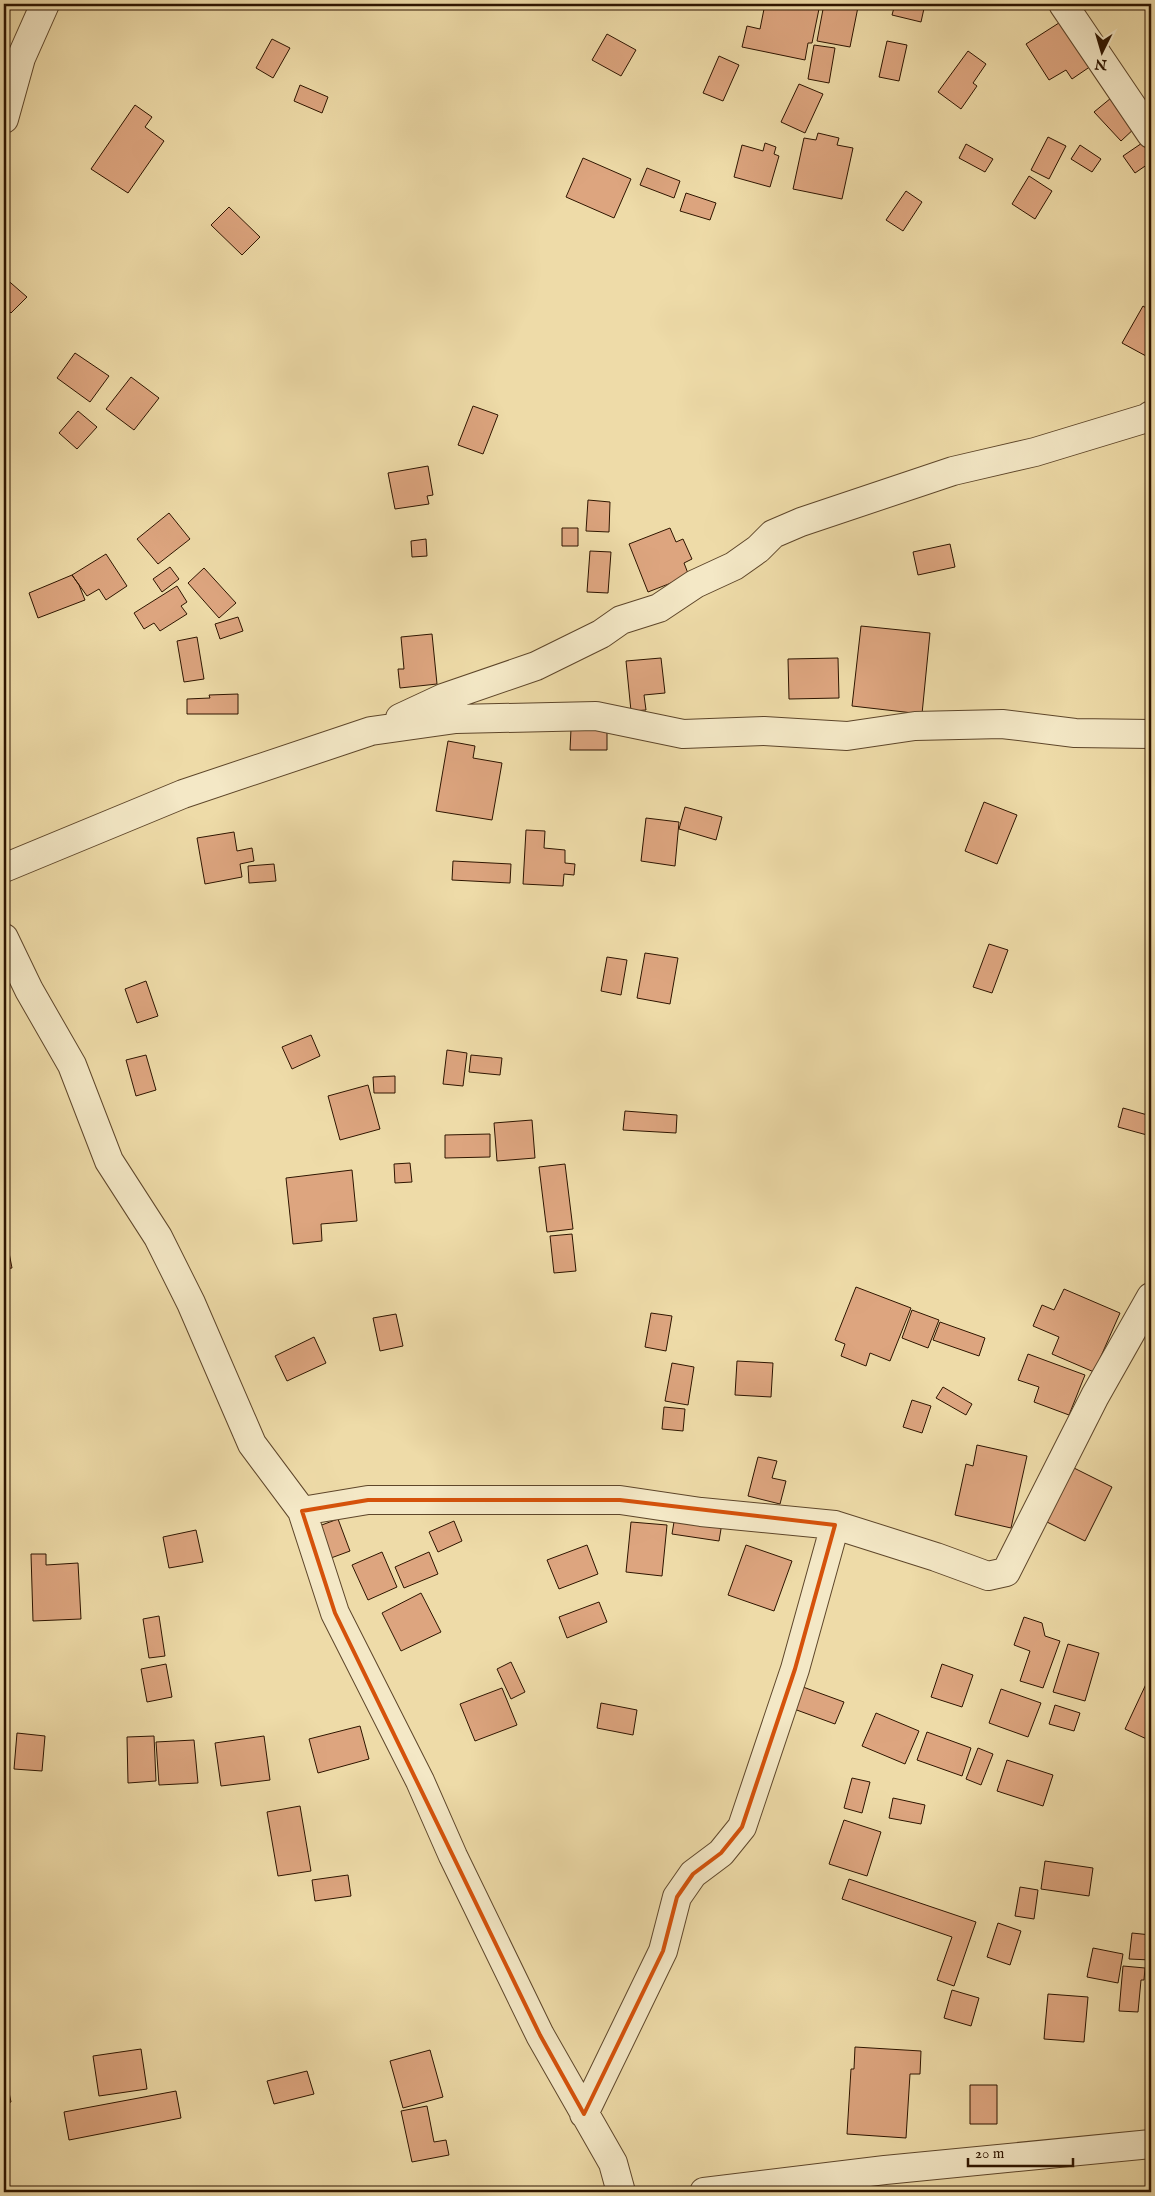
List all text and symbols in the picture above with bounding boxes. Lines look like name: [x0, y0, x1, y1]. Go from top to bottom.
north arrow: [1078, 28, 1128, 78]
text: N: [1094, 54, 1109, 74]
scale bar: [968, 2136, 1072, 2168]
text: 20 m: [975, 2144, 1005, 2163]

